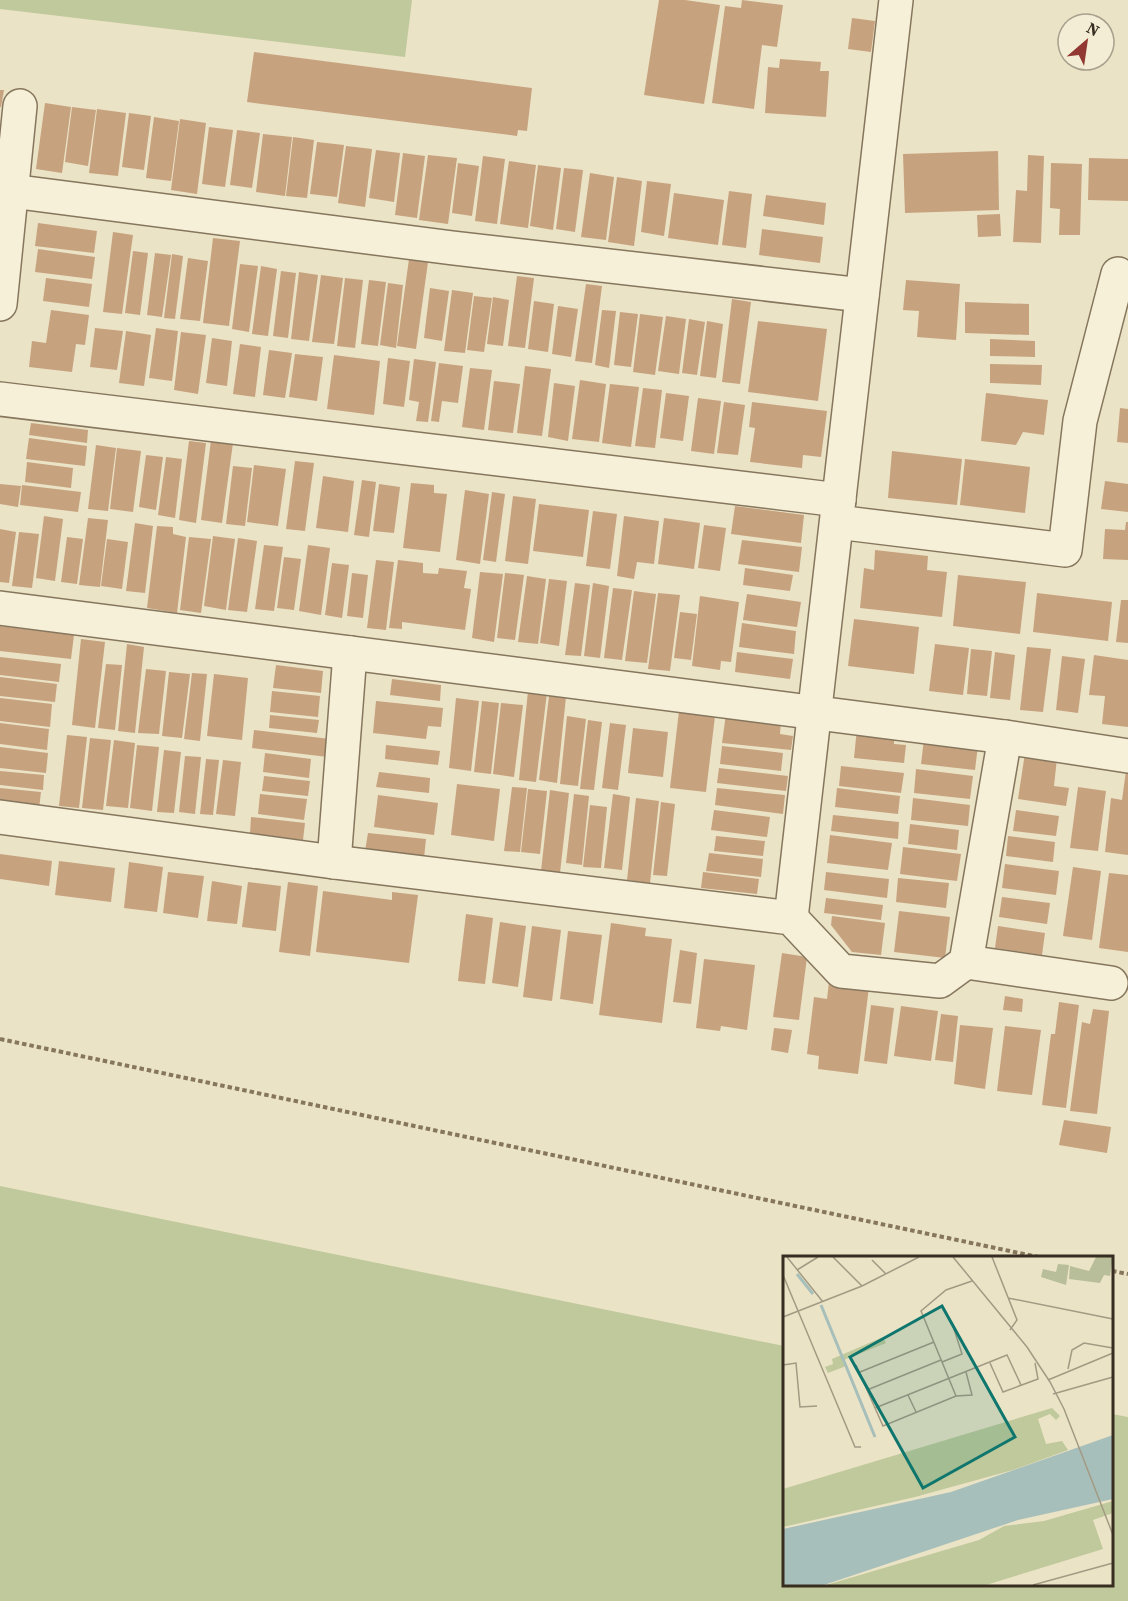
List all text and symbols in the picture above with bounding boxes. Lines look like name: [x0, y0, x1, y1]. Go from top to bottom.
north arrow: [1056, 12, 1116, 72]
text: N: [1083, 16, 1104, 41]
inset map: [783, 1256, 1113, 1586]

